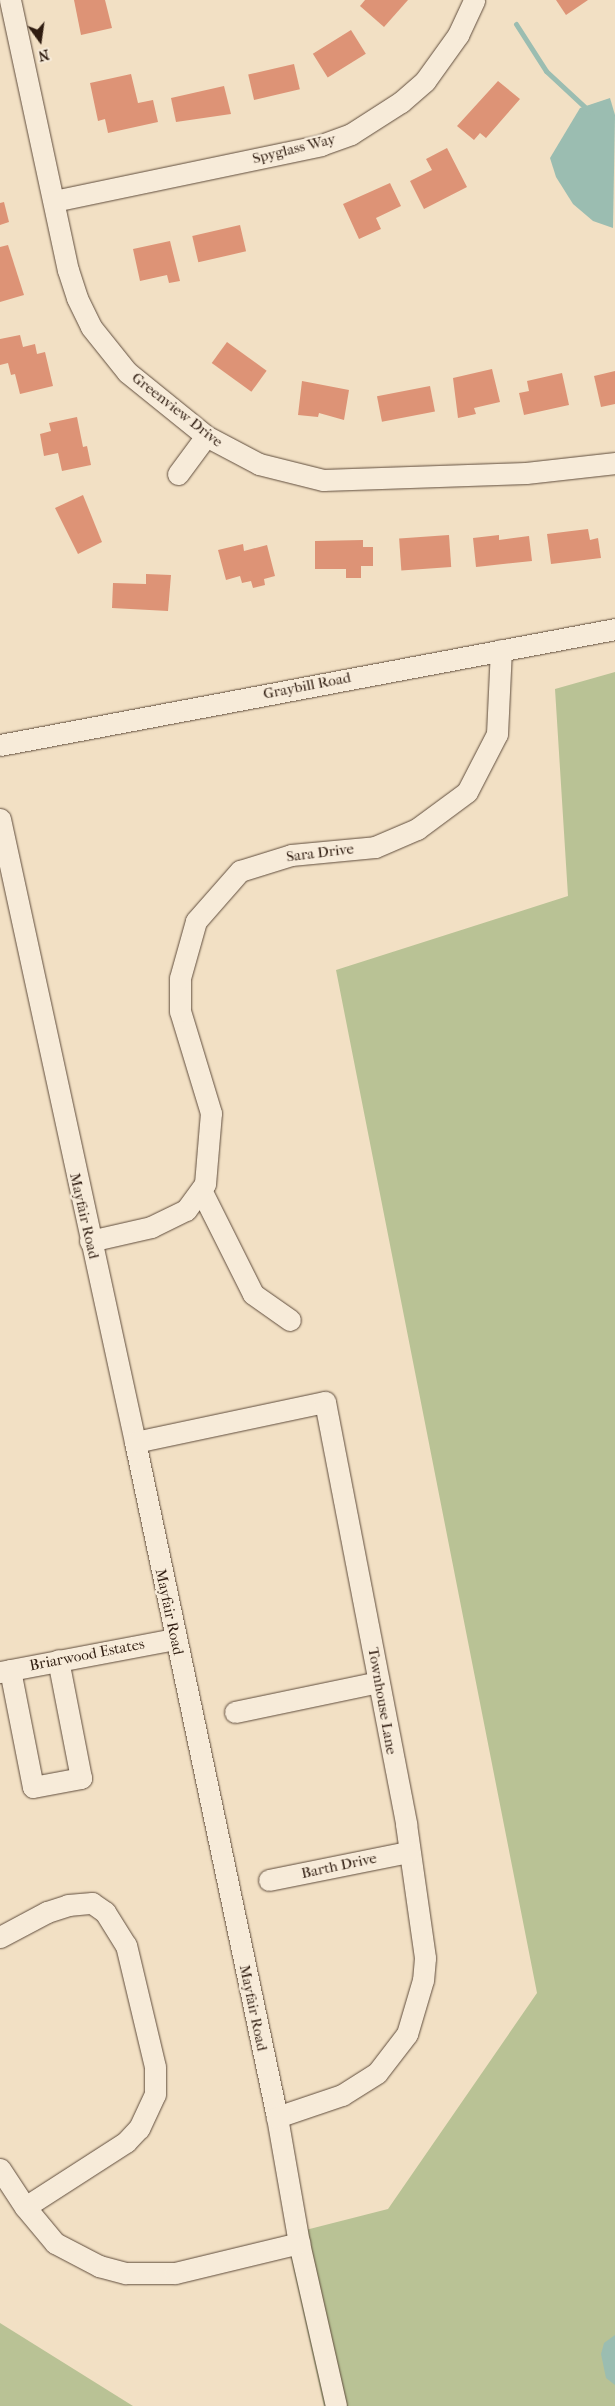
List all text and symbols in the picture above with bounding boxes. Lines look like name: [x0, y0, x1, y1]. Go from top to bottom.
north arrow: [15, 15, 65, 65]
text: N: [37, 46, 51, 65]
street label: Spyglass Way: [251, 130, 337, 168]
street label: Greenview Drive: [128, 369, 226, 451]
street label: Graybill Road: [262, 669, 352, 703]
street label: Sara Drive: [285, 840, 355, 866]
street label: Mayfair Road: [65, 1171, 103, 1261]
street label: Mayfair Road: [151, 1567, 187, 1657]
street label: Briarwood Estates: [28, 1635, 146, 1675]
street label: Townhouse Lane: [364, 1646, 400, 1756]
street label: Barth Drive: [300, 1849, 378, 1883]
street label: Mayfair Road: [235, 1963, 271, 2053]

